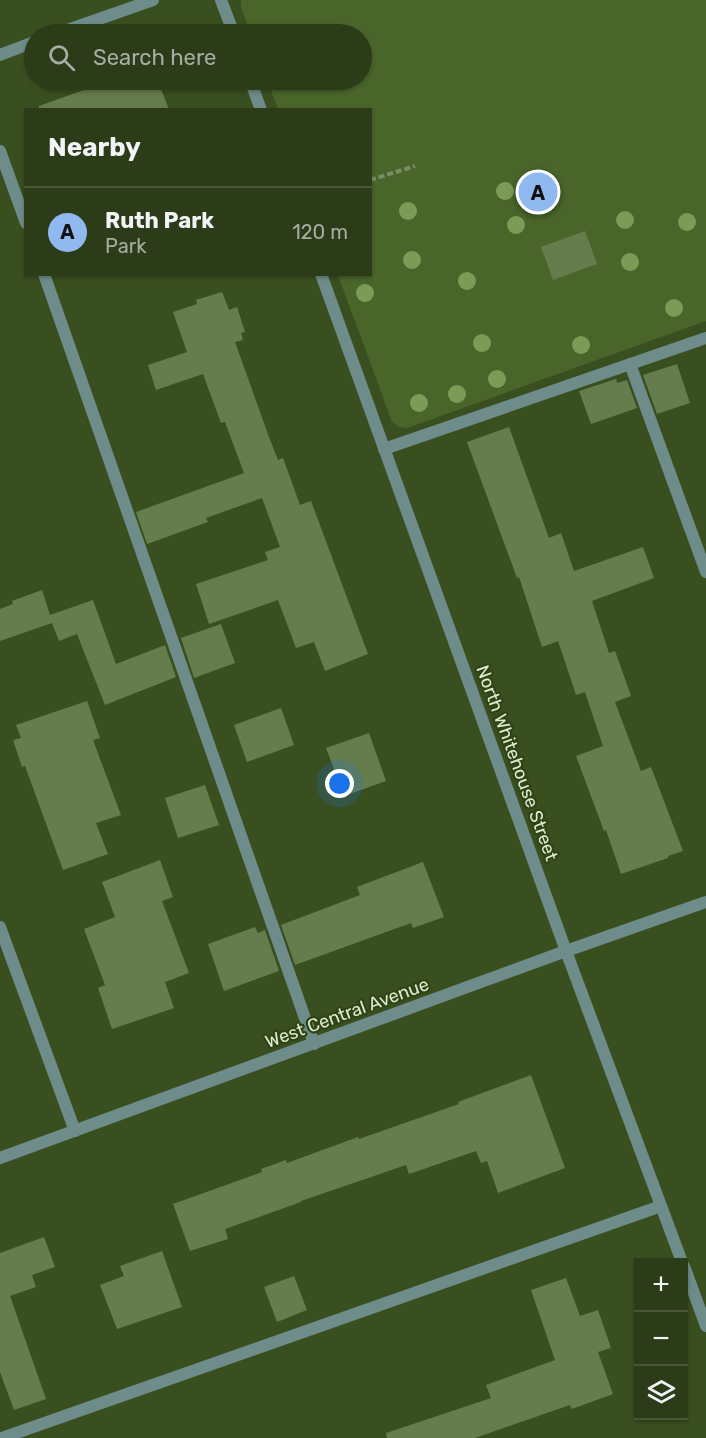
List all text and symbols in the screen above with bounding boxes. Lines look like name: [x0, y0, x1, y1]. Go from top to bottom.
search box: [24, 24, 372, 90]
icon: search: [45, 41, 78, 74]
text: Search here: [93, 44, 216, 71]
text: Nearby: [48, 132, 141, 163]
pin: A: [518, 170, 558, 214]
text: Ruth Park: [105, 207, 214, 234]
text: A: [60, 220, 75, 244]
text: 120 m: [292, 220, 348, 244]
text: Park: [105, 234, 147, 258]
street label: North Whitehouse Street: [471, 662, 563, 864]
your location: [325, 769, 354, 798]
street label: West Central Avenue: [262, 973, 432, 1053]
map controls: [634, 1258, 688, 1420]
button: +: [634, 1258, 688, 1312]
button: −: [634, 1312, 688, 1366]
button: layers: [634, 1366, 688, 1420]

